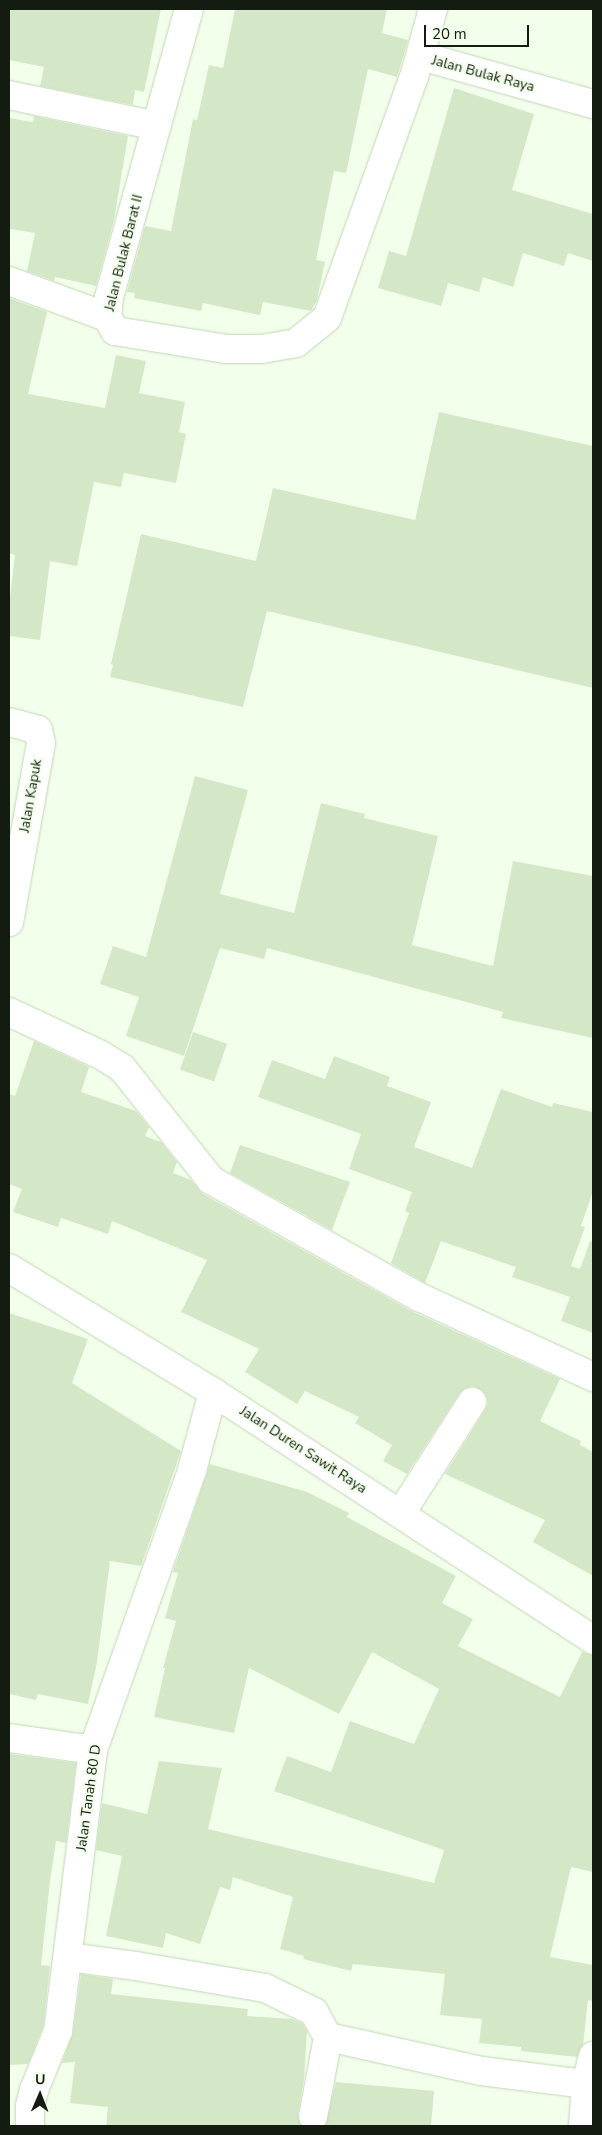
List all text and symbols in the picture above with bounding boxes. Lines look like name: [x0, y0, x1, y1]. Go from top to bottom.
scale bar: [427, 15, 532, 47]
text: 20 m: [432, 24, 467, 44]
street label: Jalan Bulak Raya: [430, 52, 536, 96]
street label: Jalan Bulak Barat II: [101, 193, 147, 313]
street label: Jalan Kapuk: [16, 758, 46, 834]
street label: Jalan Duren Sawit Raya: [236, 1403, 370, 1497]
street label: Jalan Tanah 80 D: [73, 1744, 105, 1852]
north arrow: [15, 2070, 65, 2120]
text: U: [35, 2070, 46, 2089]

